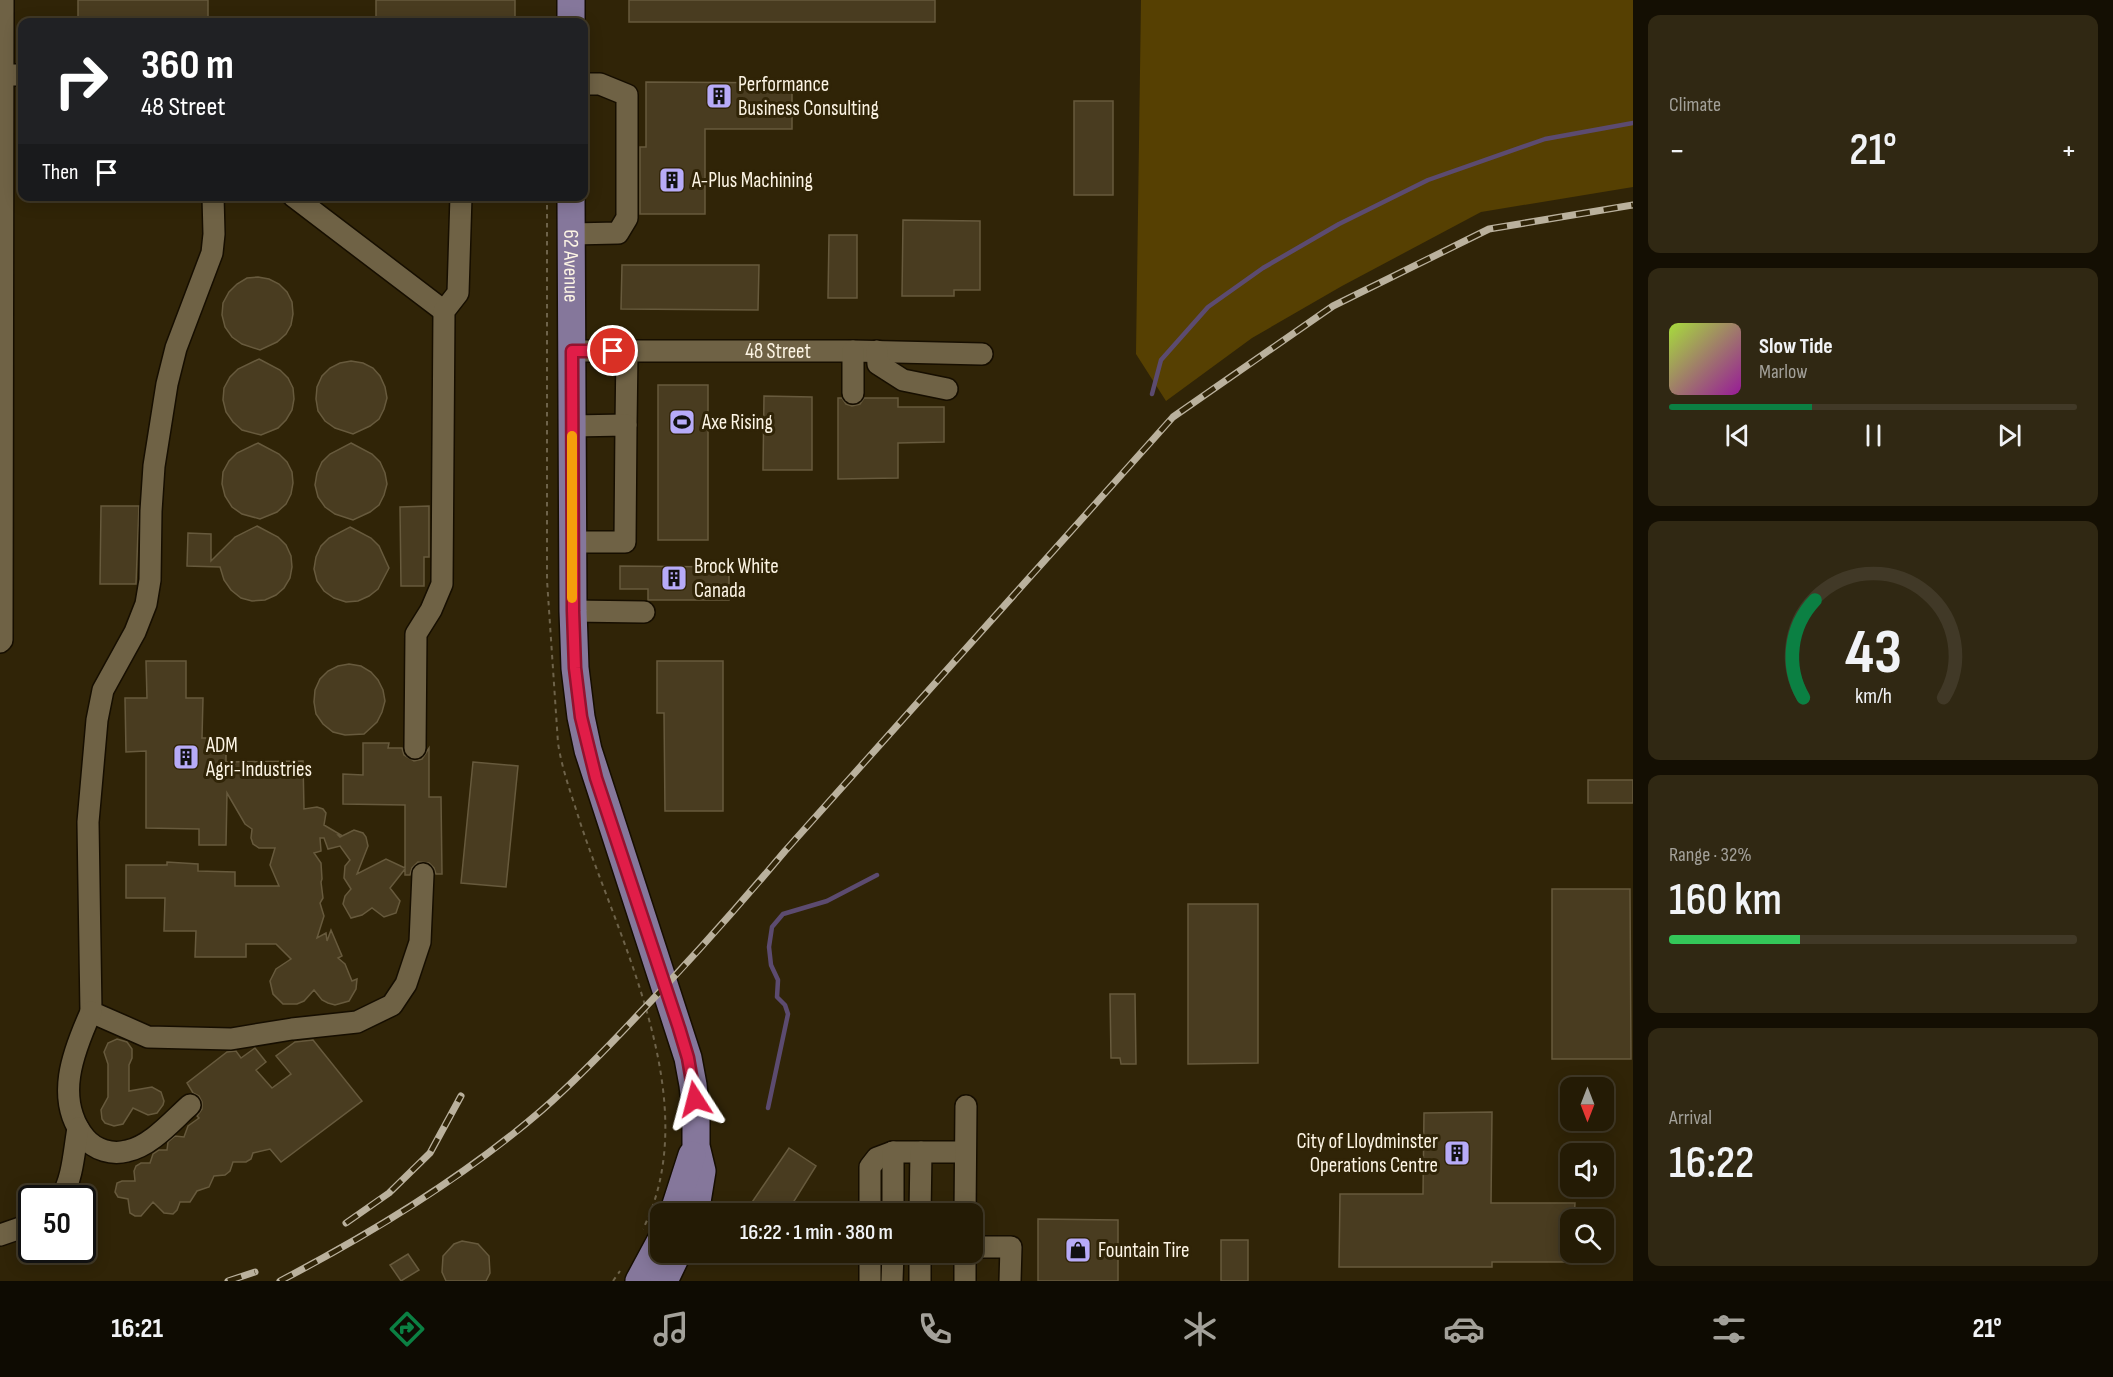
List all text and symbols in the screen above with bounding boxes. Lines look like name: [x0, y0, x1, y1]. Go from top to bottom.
text: 360 m: [141, 40, 234, 91]
icon: right: [42, 42, 120, 120]
place label: Performance Business Consulting: [738, 72, 879, 121]
building icon: Performance Business Consulting: [704, 81, 734, 111]
text: 48 Street: [141, 91, 225, 123]
text: Climate: [1669, 93, 1721, 117]
text: 21°: [1849, 123, 1897, 178]
text: −: [1669, 131, 1685, 171]
text: +: [2061, 131, 2077, 171]
icon: arrive: [90, 156, 123, 189]
text: Then: [42, 159, 78, 186]
building icon: A-Plus Machining: [657, 165, 687, 195]
place label: A-Plus Machining: [691, 168, 813, 193]
street label: 62 Avenue: [558, 230, 584, 302]
pin: [587, 325, 638, 376]
text: Slow Tide: [1759, 333, 1833, 360]
icon: arrive: [596, 334, 629, 367]
street label: 48 Street: [745, 339, 811, 364]
text: Marlow: [1759, 360, 1807, 384]
sports icon: Axe Rising: [667, 407, 697, 437]
place label: Axe Rising: [701, 410, 773, 435]
icon: previous: [1721, 419, 1754, 452]
icon: pause: [1857, 419, 1890, 452]
icon: next: [1993, 419, 2026, 452]
place label: Brock White Canada: [694, 554, 779, 603]
building icon: Brock White Canada: [659, 563, 689, 593]
text: 43: [1844, 616, 1902, 691]
text: km/h: [1854, 684, 1892, 709]
place label: ADM Agri-Industries: [205, 733, 312, 782]
building icon: ADM Agri-Industries: [171, 742, 201, 772]
text: Range · 32%: [1669, 843, 1752, 867]
text: 160 km: [1669, 873, 1782, 928]
position arrow: [663, 1067, 727, 1131]
north arrow: [1560, 1077, 1614, 1131]
map controls: [1560, 1077, 1614, 1263]
text: Arrival: [1669, 1106, 1712, 1130]
place label: City of Lloydminster Operations Centre: [1296, 1129, 1438, 1178]
text: 16:22: [1669, 1136, 1754, 1191]
building icon: City of Lloydminster Operations Centre: [1442, 1138, 1472, 1168]
button: sound: [1560, 1143, 1614, 1197]
speed limit sign: 50: [18, 1185, 96, 1263]
button: search: [1560, 1209, 1614, 1263]
text: 16:22 · 1 min · 380 m: [740, 1219, 893, 1246]
shop icon: Fountain Tire: [1063, 1235, 1093, 1265]
place label: Fountain Tire: [1098, 1238, 1189, 1263]
icon: directions: [386, 1308, 428, 1350]
icon: music: [650, 1308, 692, 1350]
icon: phone: [914, 1308, 956, 1350]
icon: climate: [1179, 1308, 1221, 1350]
icon: car: [1443, 1308, 1485, 1350]
icon: filters: [1708, 1308, 1750, 1350]
text: 16:21: [111, 1313, 163, 1345]
text: 21°: [1972, 1313, 2002, 1345]

